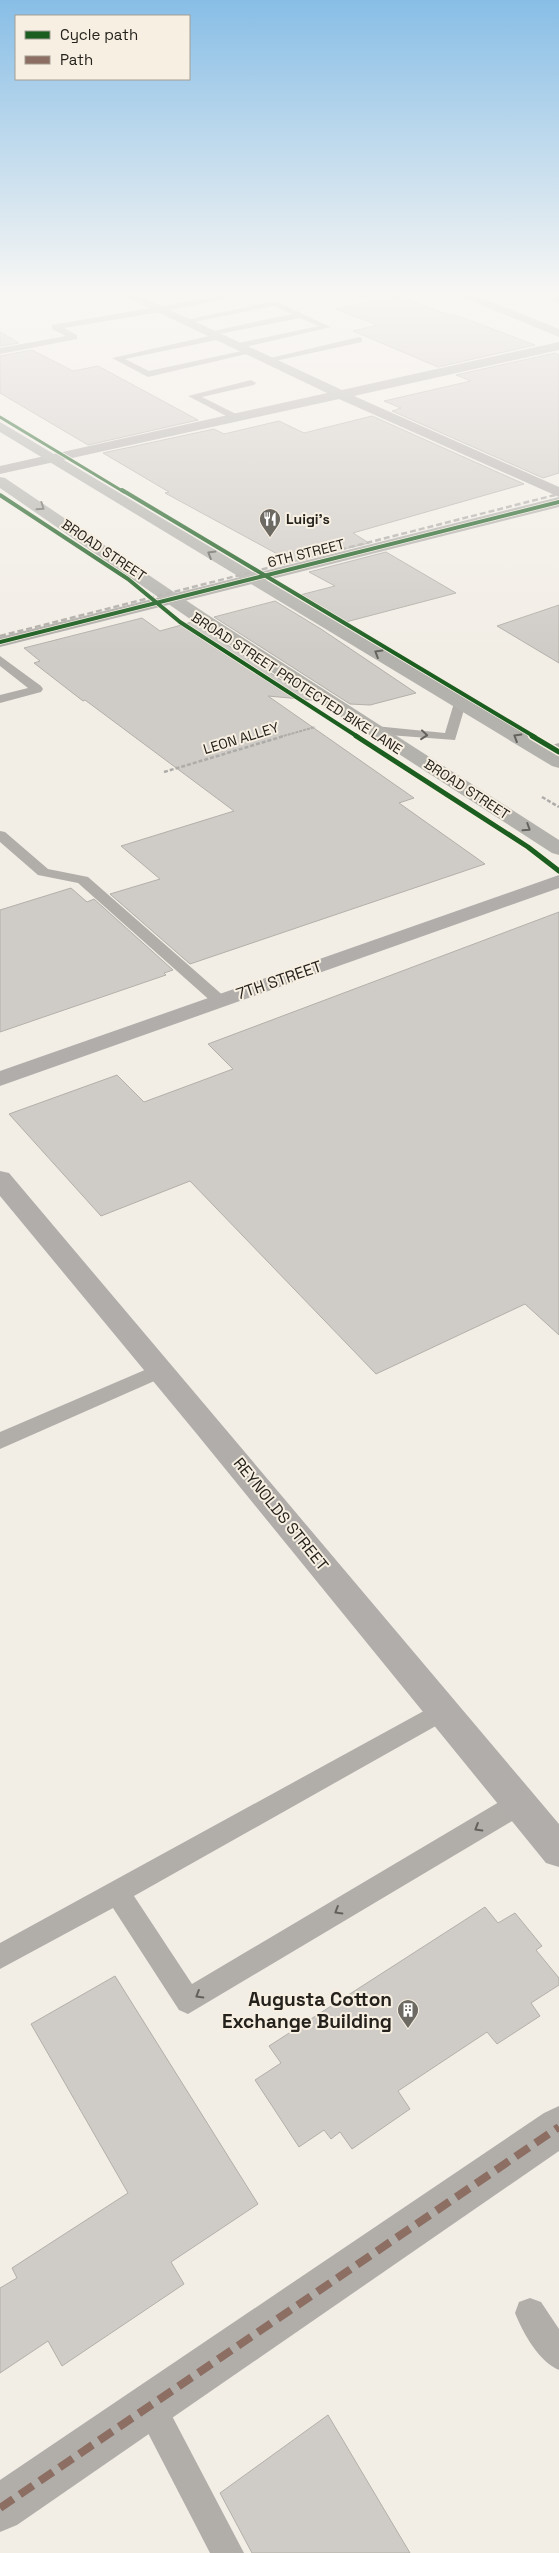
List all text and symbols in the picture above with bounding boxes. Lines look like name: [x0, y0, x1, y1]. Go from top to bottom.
legend: [15, 15, 190, 80]
text: Cycle path: [60, 25, 138, 44]
text: Path: [60, 50, 93, 69]
one-way arrow: [35, 501, 45, 510]
restaurant icon: Luigi's: [258, 507, 282, 538]
place label: Luigi's: [286, 510, 330, 528]
street label: BROAD STREET: [58, 515, 150, 585]
street label: 6TH STREET: [266, 535, 346, 571]
one-way arrow: [207, 551, 216, 561]
street label: BROAD STREET PROTECTED BIKE LANE: [188, 608, 406, 758]
one-way arrow: [375, 649, 384, 659]
street label: LEON ALLEY: [201, 718, 281, 758]
one-way arrow: [420, 729, 428, 740]
one-way arrow: [514, 733, 523, 743]
street label: BROAD STREET: [421, 755, 513, 823]
one-way arrow: [521, 822, 531, 831]
street label: 7TH STREET: [233, 956, 325, 1004]
street label: REYNOLDS STREET: [229, 1453, 333, 1575]
one-way arrow: [474, 1821, 483, 1831]
one-way arrow: [335, 1905, 344, 1915]
place label: Augusta Cotton Exchange Building: [222, 1987, 392, 2034]
one-way arrow: [195, 1988, 204, 1998]
building icon: Augusta Cotton Exchange Building: [396, 1998, 420, 2029]

